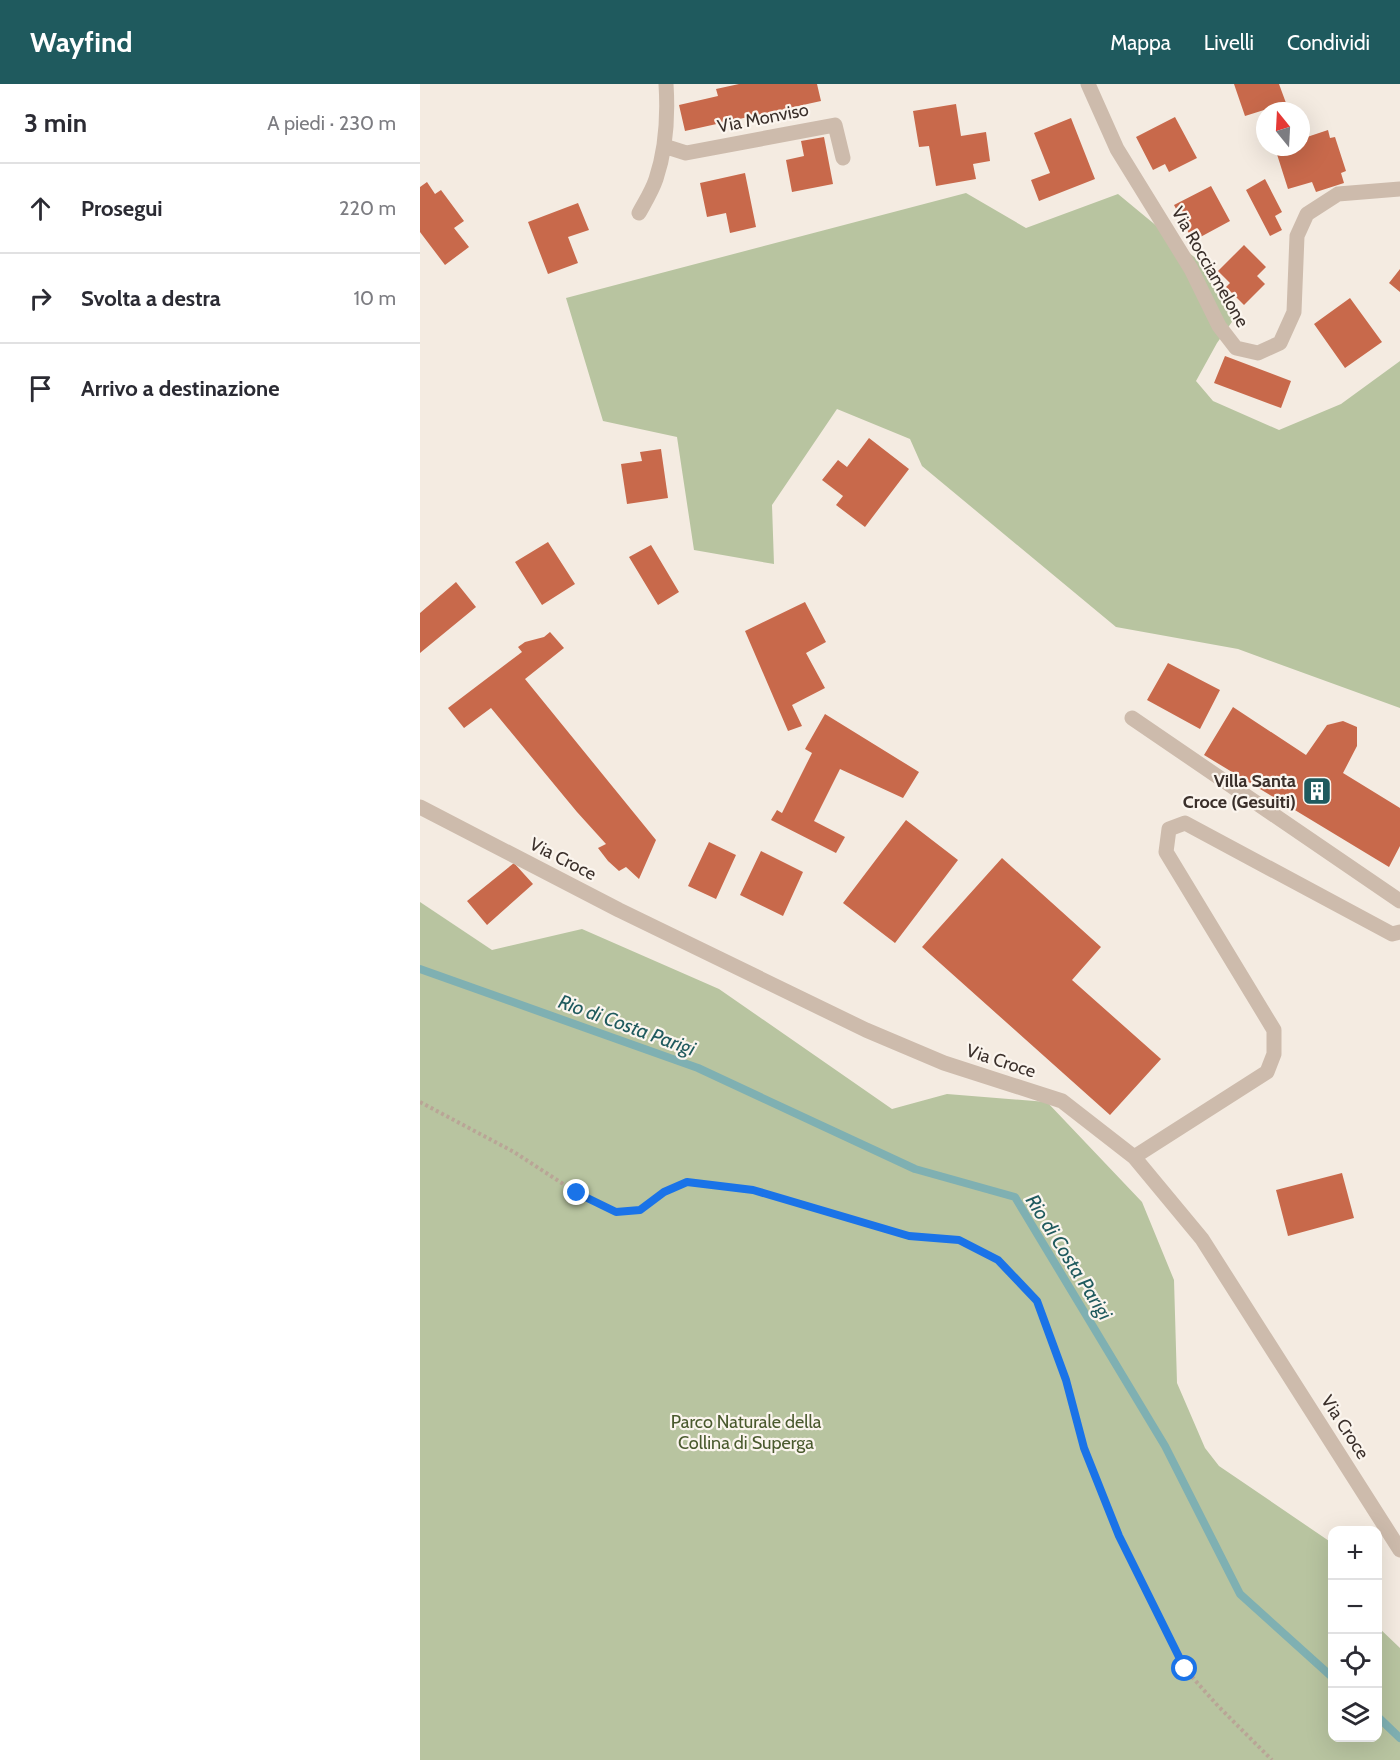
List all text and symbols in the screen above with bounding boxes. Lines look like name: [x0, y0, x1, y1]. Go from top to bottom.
text: Wayfind: [30, 25, 132, 59]
text: Mappa: [1110, 30, 1171, 55]
text: Livelli: [1204, 30, 1254, 55]
text: Condividi: [1287, 30, 1370, 55]
street label: Via Monviso: [716, 98, 811, 138]
north arrow: [1256, 102, 1310, 156]
text: 3 min: [24, 107, 87, 139]
text: A piedi · 230 m: [267, 111, 396, 135]
icon: ahead: [24, 192, 57, 225]
text: Prosegui: [81, 195, 163, 222]
text: 220 m: [339, 196, 396, 220]
street label: Via Rocciamelone: [1167, 203, 1253, 331]
icon: right: [24, 282, 57, 315]
text: Svolta a destra: [81, 285, 221, 312]
text: 10 m: [353, 286, 396, 310]
icon: arrive: [24, 372, 57, 405]
text: Arrivo a destinazione: [81, 375, 279, 402]
place label: Villa Santa Croce (Gesuiti): [1183, 770, 1296, 813]
building icon: Villa Santa Croce (Gesuiti): [1301, 775, 1333, 807]
street label: Via Croce: [526, 833, 600, 885]
water label: Rio di Costa Parigi: [555, 989, 699, 1061]
street label: Via Croce: [963, 1039, 1039, 1083]
route end: [563, 1179, 589, 1205]
water label: Rio di Costa Parigi: [1021, 1190, 1118, 1325]
street label: Via Croce: [1316, 1391, 1374, 1463]
park label: Parco Naturale della Collina di Superga: [671, 1411, 822, 1454]
map controls: [1328, 1526, 1382, 1742]
button: +: [1328, 1526, 1382, 1580]
button: −: [1328, 1580, 1382, 1634]
button: locate: [1328, 1634, 1382, 1688]
route start: [1171, 1655, 1197, 1681]
button: layers: [1328, 1688, 1382, 1742]

